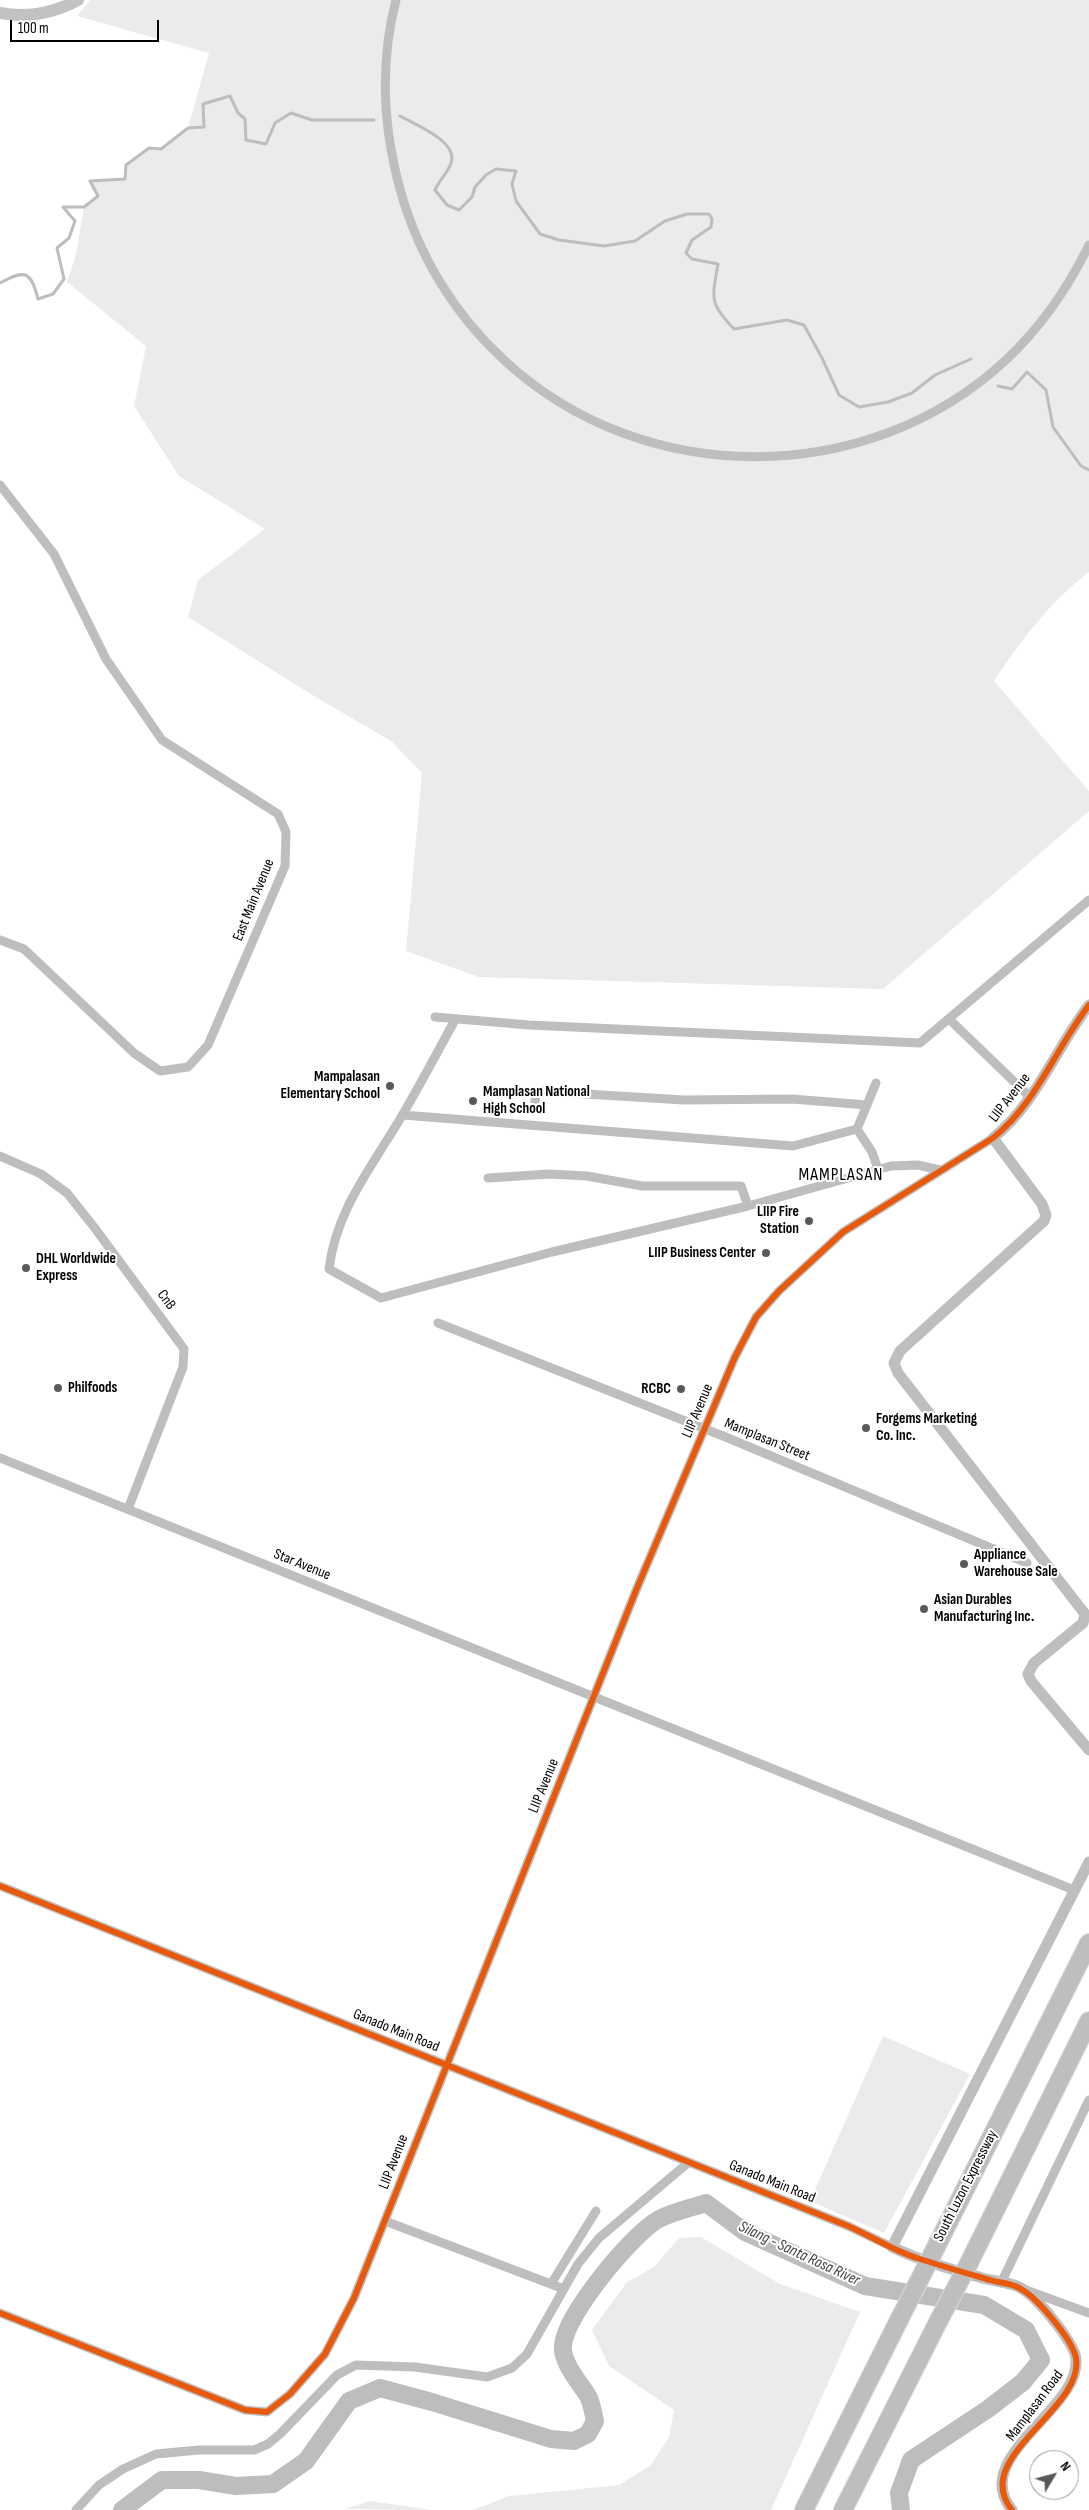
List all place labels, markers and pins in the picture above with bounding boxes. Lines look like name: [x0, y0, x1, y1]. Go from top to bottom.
place label: Mampalasan Elementary School: [281, 1068, 380, 1103]
marker: Mampalasan Elementary School: [384, 1080, 396, 1092]
place label: Mamplasan National High School: [483, 1083, 590, 1118]
marker: Mamplasan National High School: [467, 1095, 479, 1107]
place label: LIIP Fire Station: [757, 1203, 799, 1238]
marker: LIIP Fire Station: [803, 1215, 815, 1227]
place label: LIIP Business Center: [648, 1244, 756, 1262]
marker: LIIP Business Center: [760, 1247, 772, 1259]
place label: DHL Worldwide Express: [36, 1250, 116, 1285]
marker: DHL Worldwide Express: [20, 1262, 32, 1274]
place label: Philfoods: [68, 1379, 117, 1397]
place label: RCBC: [641, 1380, 671, 1398]
marker: Philfoods: [52, 1382, 64, 1394]
marker: RCBC: [675, 1383, 687, 1395]
place label: Forgems Marketing Co. Inc.: [876, 1410, 977, 1445]
marker: Forgems Marketing Co. Inc.: [860, 1422, 872, 1434]
place label: Appliance Warehouse Sale: [974, 1546, 1058, 1581]
marker: Appliance Warehouse Sale: [958, 1558, 970, 1570]
place label: Asian Durables Manufacturing Inc.: [934, 1591, 1034, 1626]
marker: Asian Durables Manufacturing Inc.: [918, 1603, 930, 1615]

